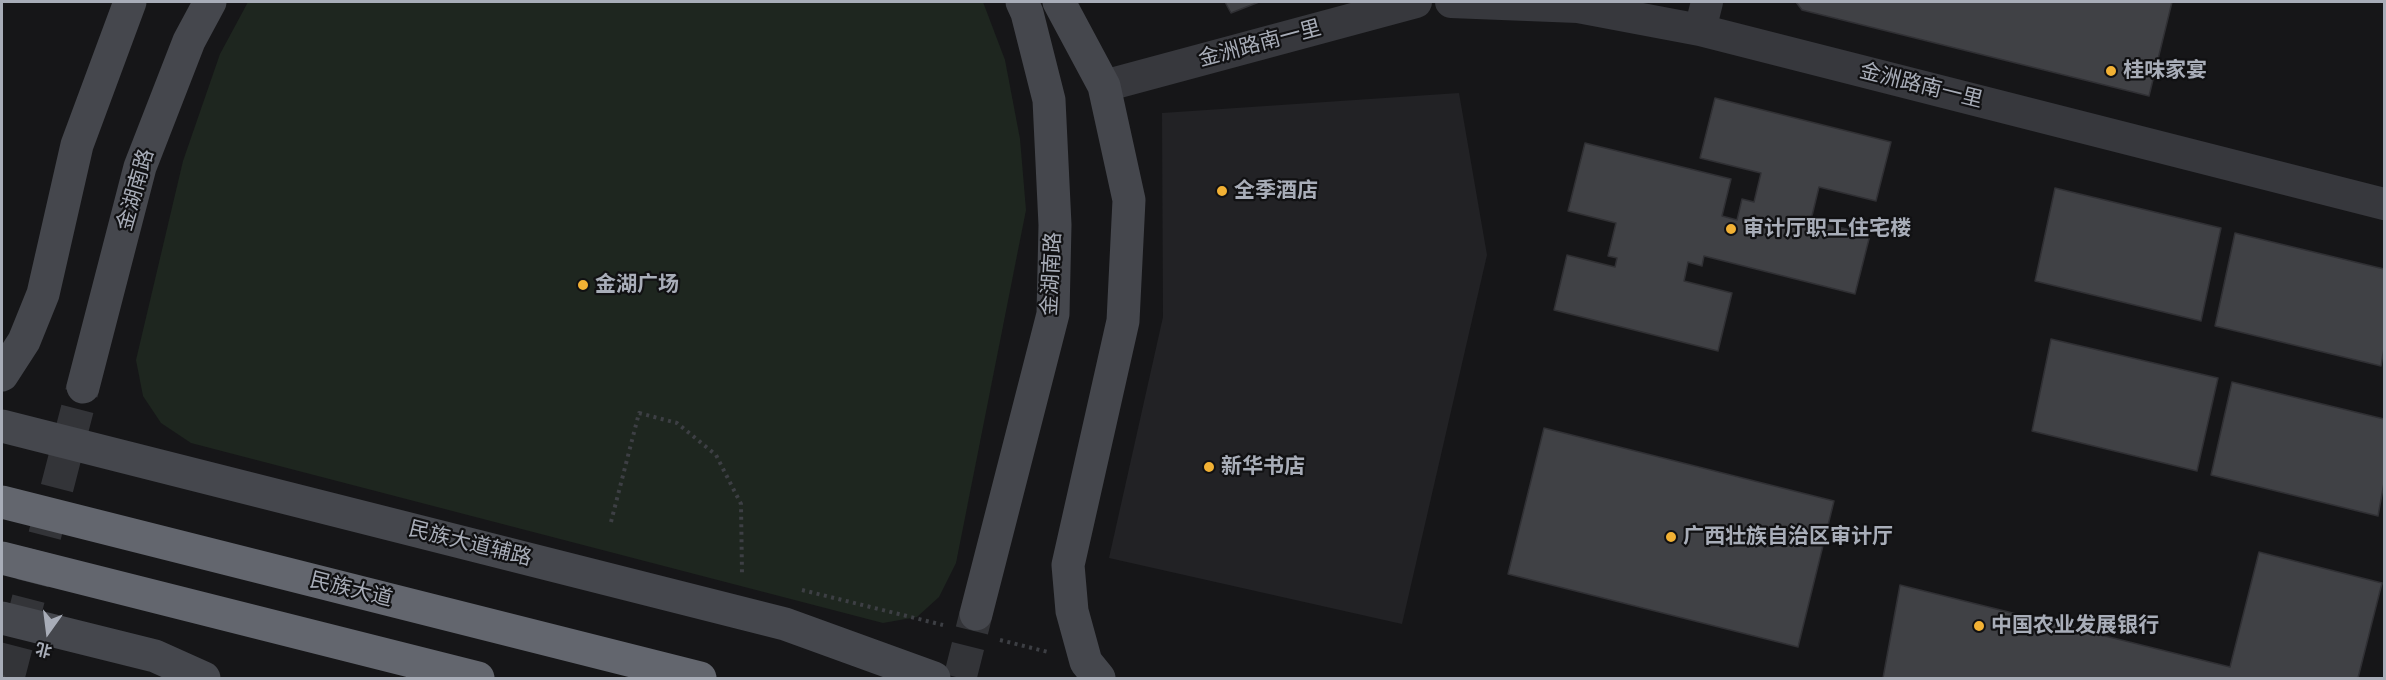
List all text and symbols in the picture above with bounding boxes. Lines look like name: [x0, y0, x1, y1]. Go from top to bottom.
street label: 金洲路南一里: [1196, 16, 1324, 72]
place label: 桂味家宴: [2123, 58, 2207, 84]
street label: 金洲路南一里: [1857, 59, 1985, 113]
marker: 桂味家宴: [2104, 64, 2118, 78]
street label: 金湖南路: [112, 146, 160, 234]
place label: 全季酒店: [1234, 178, 1318, 204]
marker: 全季酒店: [1215, 184, 1229, 198]
place label: 审计厅职工住宅楼: [1743, 216, 1911, 242]
marker: 审计厅职工住宅楼: [1724, 222, 1738, 236]
street label: 金湖南路: [1037, 231, 1067, 317]
place label: 金湖广场: [595, 272, 679, 298]
marker: 金湖广场: [576, 278, 590, 292]
place label: 新华书店: [1221, 454, 1305, 480]
marker: 新华书店: [1202, 460, 1216, 474]
street label: 民族大道辅路: [406, 517, 534, 571]
place label: 广西壮族自治区审计厅: [1683, 524, 1893, 550]
marker: 广西壮族自治区审计厅: [1664, 530, 1678, 544]
street label: 民族大道: [307, 568, 395, 612]
north arrow: [18, 602, 78, 662]
place label: 中国农业发展银行: [1991, 613, 2159, 639]
marker: 中国农业发展银行: [1972, 619, 1986, 633]
text: 北: [33, 639, 54, 661]

